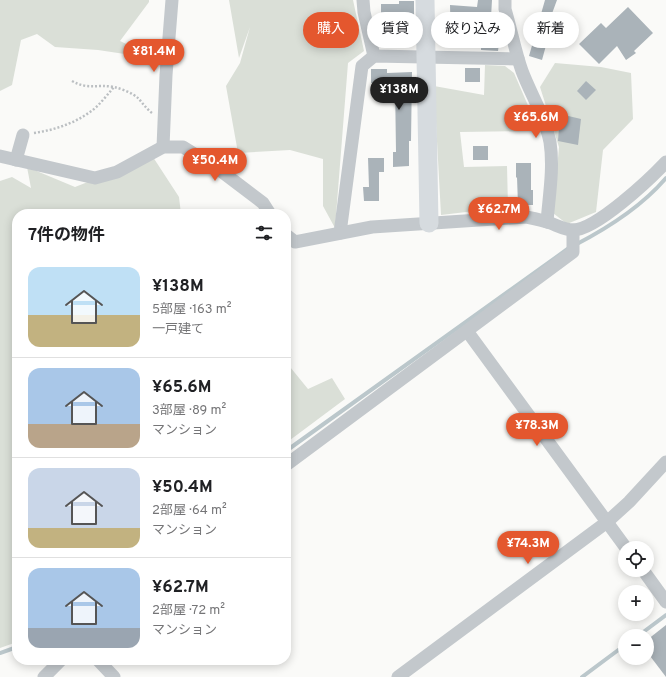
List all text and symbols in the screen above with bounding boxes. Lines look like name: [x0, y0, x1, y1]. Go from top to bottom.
chip: 購入: [303, 12, 359, 48]
chip: 賃貸: [367, 12, 423, 48]
chip: 絞り込み: [431, 12, 515, 48]
chip: 新着: [523, 12, 579, 48]
pin: ¥81.4M: [121, 39, 187, 73]
text: ¥81.4M: [132, 44, 176, 60]
pin: ¥138M: [371, 77, 427, 111]
text: ¥138M: [379, 82, 419, 98]
pin: ¥65.6M: [503, 105, 569, 139]
text: ¥65.6M: [513, 110, 559, 126]
pin: ¥50.4M: [182, 148, 248, 182]
text: ¥50.4M: [192, 153, 238, 169]
pin: ¥62.7M: [466, 197, 532, 231]
text: ¥62.7M: [477, 202, 521, 218]
icon: filters: [253, 222, 275, 244]
text: 7件の物件: [28, 225, 105, 247]
text: ¥138M: [152, 276, 204, 298]
icon: home: [60, 283, 108, 331]
text: 5部屋 · 163 m²: [152, 302, 231, 318]
text: 一戸建て: [152, 322, 204, 338]
text: ¥65.6M: [152, 377, 212, 399]
icon: home: [60, 384, 108, 432]
text: 3部屋 · 89 m²: [152, 403, 226, 419]
pin: ¥78.3M: [504, 413, 570, 447]
text: ¥78.3M: [515, 418, 559, 434]
text: マンション: [152, 423, 217, 439]
text: ¥50.4M: [152, 477, 213, 499]
icon: home: [60, 484, 108, 532]
text: 2部屋 · 64 m²: [152, 503, 227, 519]
text: マンション: [152, 523, 217, 539]
pin: ¥74.3M: [495, 531, 561, 565]
text: ¥74.3M: [506, 536, 550, 552]
map controls: [618, 541, 654, 665]
button: locate: [618, 541, 654, 577]
text: ¥62.7M: [152, 577, 209, 599]
icon: home: [60, 584, 108, 632]
button: +: [618, 585, 654, 621]
text: 2部屋 · 72 m²: [152, 603, 225, 619]
text: マンション: [152, 623, 217, 639]
button: −: [618, 629, 654, 665]

